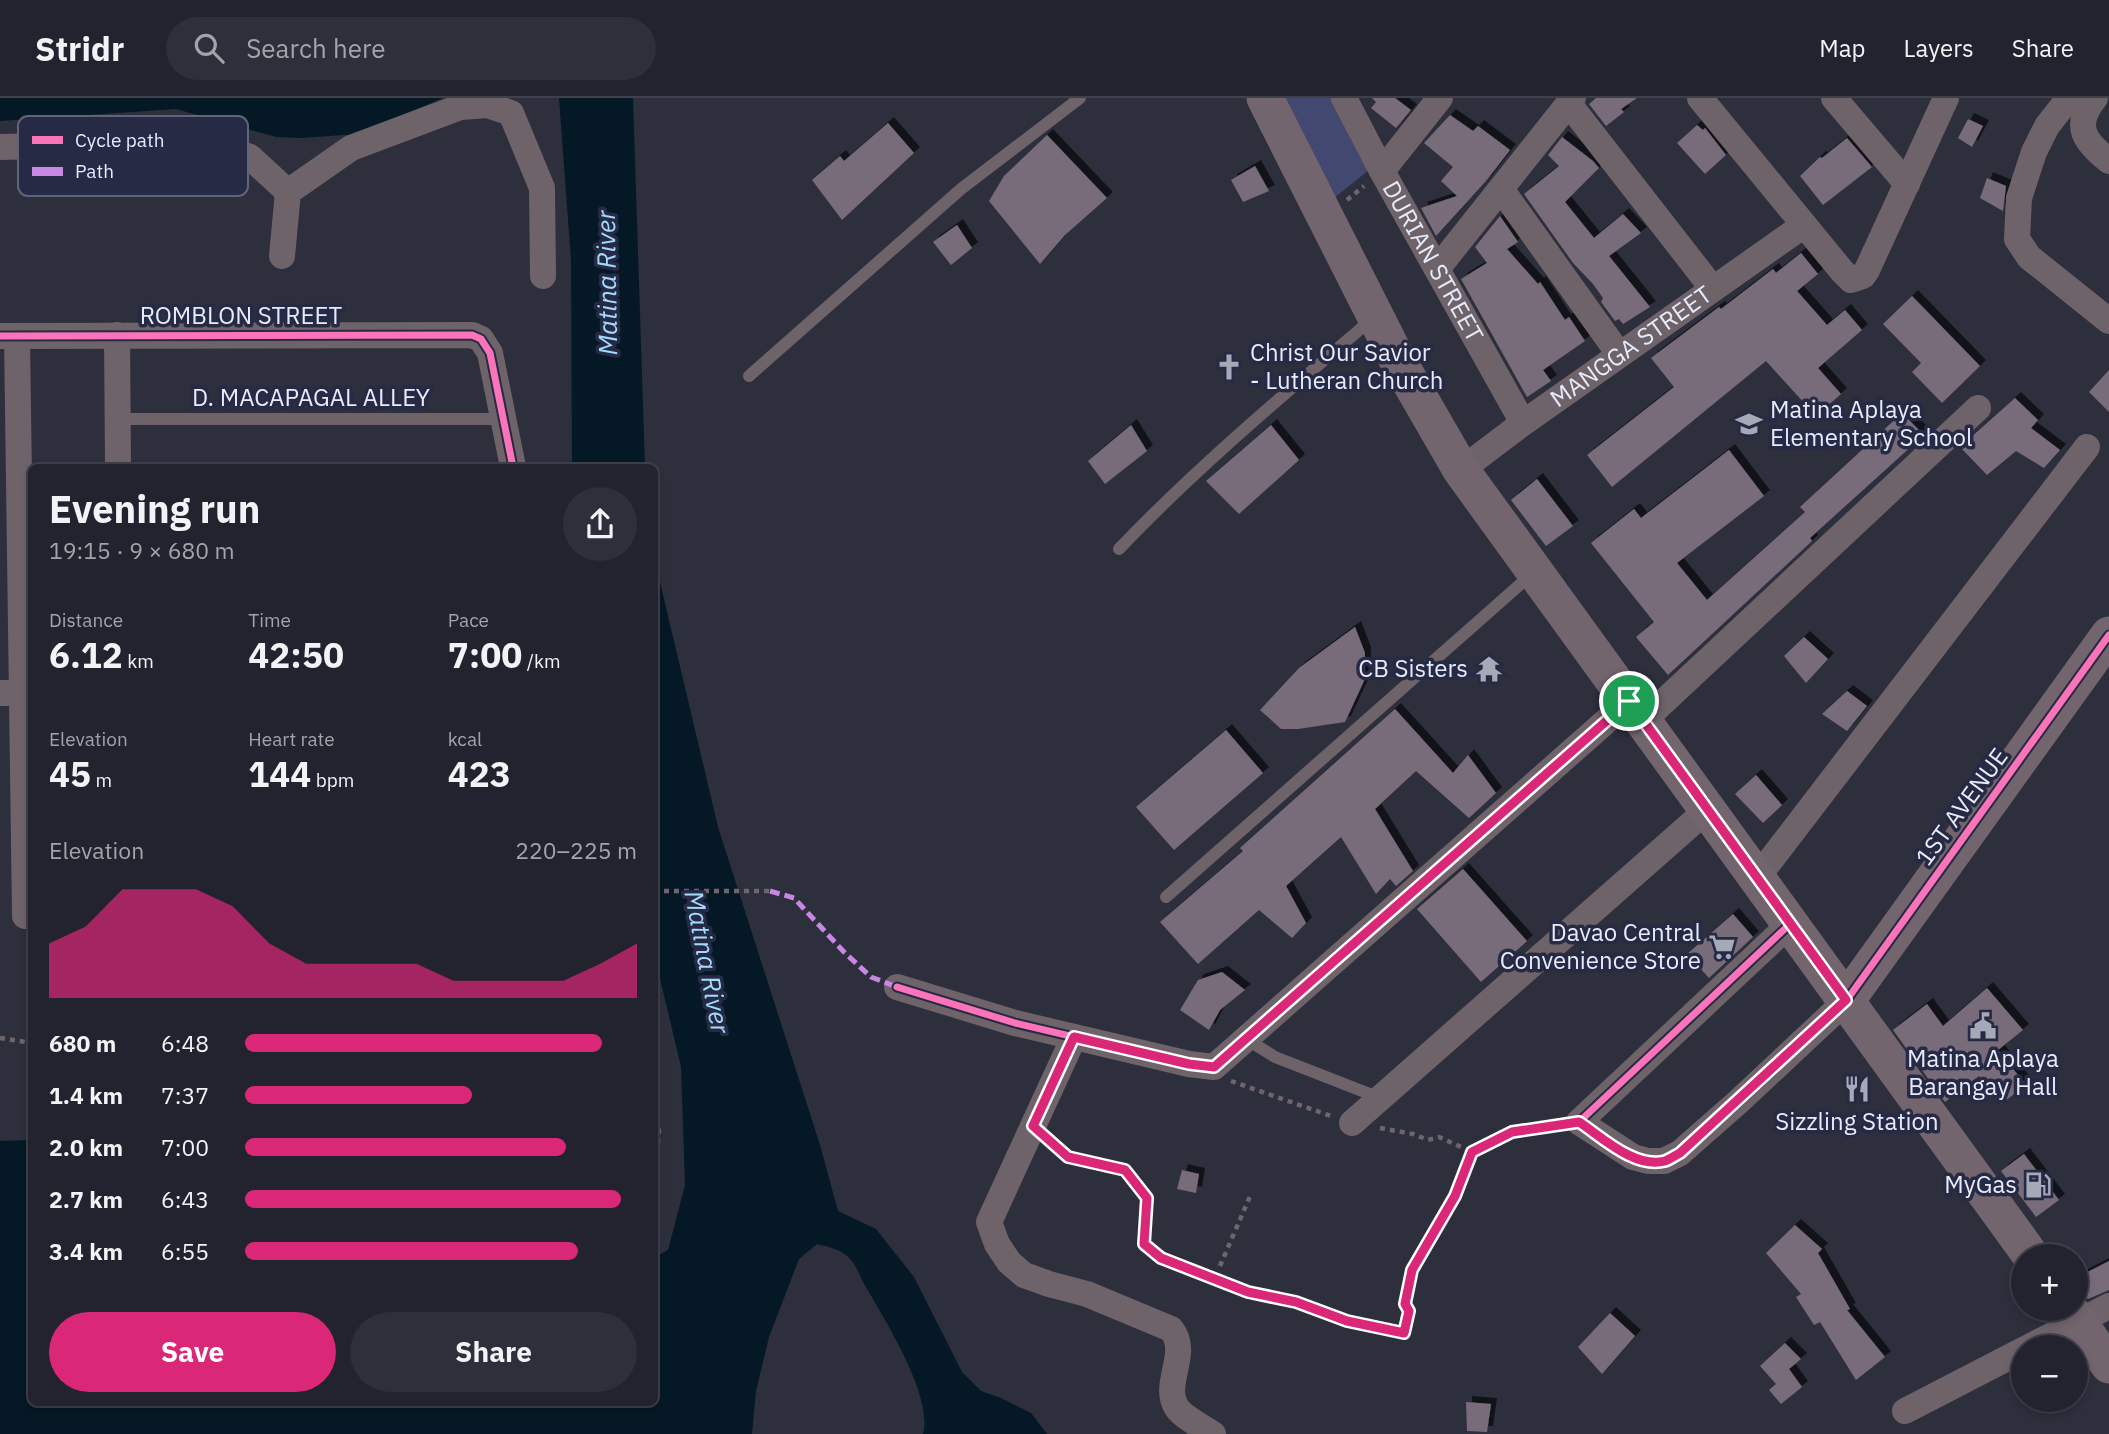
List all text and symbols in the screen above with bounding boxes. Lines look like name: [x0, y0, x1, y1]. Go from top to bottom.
search box: [166, 17, 656, 80]
text: Stridr: [35, 27, 124, 70]
icon: search: [190, 29, 228, 67]
text: Search here: [246, 31, 386, 65]
text: Map: [1819, 32, 1866, 64]
text: Layers: [1904, 32, 1974, 64]
text: Share: [2012, 32, 2074, 64]
legend: [18, 116, 248, 196]
text: Cycle path: [75, 128, 164, 152]
text: Path: [75, 159, 114, 183]
street label: DURIAN STREET: [1376, 175, 1492, 348]
water label: Matina River: [588, 209, 624, 356]
street label: MANGGA STREET: [1543, 278, 1718, 414]
street label: ROMBLON STREET: [140, 299, 343, 331]
place label: Christ Our Savior - Lutheran Church: [1250, 336, 1443, 396]
church icon: Christ Our Savior - Lutheran Church: [1214, 352, 1244, 382]
street label: D. MACAPAGAL ALLEY: [192, 381, 430, 413]
place label: Matina Aplaya Elementary School: [1770, 393, 1972, 453]
school or university icon: Matina Aplaya Elementary School: [1734, 409, 1764, 439]
text: Evening run: [49, 484, 260, 533]
button: share: [563, 487, 637, 561]
text: 19:15 · 9 × 680 m: [49, 535, 235, 565]
text: Distance: [49, 608, 123, 632]
text: Time: [248, 608, 291, 632]
text: Pace: [448, 608, 489, 632]
text: 6.12: [49, 632, 123, 678]
text: 42:50: [248, 632, 344, 678]
text: 7:00: [448, 632, 522, 678]
text: km: [123, 649, 154, 673]
text: /km: [522, 649, 561, 673]
place label: CB Sisters: [1358, 652, 1468, 684]
temple icon: CB Sisters: [1474, 654, 1504, 684]
pin: [1599, 671, 1659, 731]
icon: arrive: [1610, 682, 1648, 720]
text: Elevation: [49, 727, 128, 751]
text: Heart rate: [248, 727, 335, 751]
text: kcal: [448, 727, 482, 751]
street label: 1ST AVENUE: [1908, 741, 2015, 872]
text: 45: [49, 751, 91, 797]
text: 144: [248, 751, 311, 797]
text: 423: [448, 751, 511, 797]
text: m: [91, 768, 112, 792]
text: bpm: [311, 768, 354, 792]
text: Elevation: [49, 835, 144, 865]
text: 220–225 m: [515, 835, 637, 865]
water label: Matina River: [677, 887, 739, 1038]
place label: Davao Central Convenience Store: [1500, 916, 1701, 976]
supermarket icon: Davao Central Convenience Store: [1707, 932, 1737, 962]
public building icon: Matina Aplaya Barangay Hall: [1968, 1011, 1998, 1041]
text: 680 m: [49, 1028, 116, 1058]
text: 6:48: [161, 1028, 209, 1058]
place label: Matina Aplaya Barangay Hall: [1907, 1042, 2059, 1102]
restaurant icon: Sizzling Station: [1842, 1074, 1872, 1104]
text: 1.4 km: [49, 1080, 123, 1110]
text: 7:37: [161, 1080, 209, 1110]
place label: Sizzling Station: [1775, 1105, 1939, 1137]
text: 2.0 km: [49, 1132, 123, 1162]
text: 7:00: [161, 1132, 209, 1162]
place label: MyGas: [1944, 1168, 2017, 1200]
fuel station icon: MyGas: [2023, 1170, 2053, 1200]
text: 2.7 km: [49, 1184, 123, 1214]
text: 6:43: [161, 1184, 209, 1214]
text: 3.4 km: [49, 1236, 123, 1266]
text: 6:55: [161, 1236, 209, 1266]
map controls: [2011, 1244, 2088, 1412]
button: +: [2011, 1244, 2088, 1321]
button: Save: [49, 1312, 336, 1392]
button: Share: [350, 1312, 637, 1392]
button: −: [2011, 1335, 2088, 1412]

